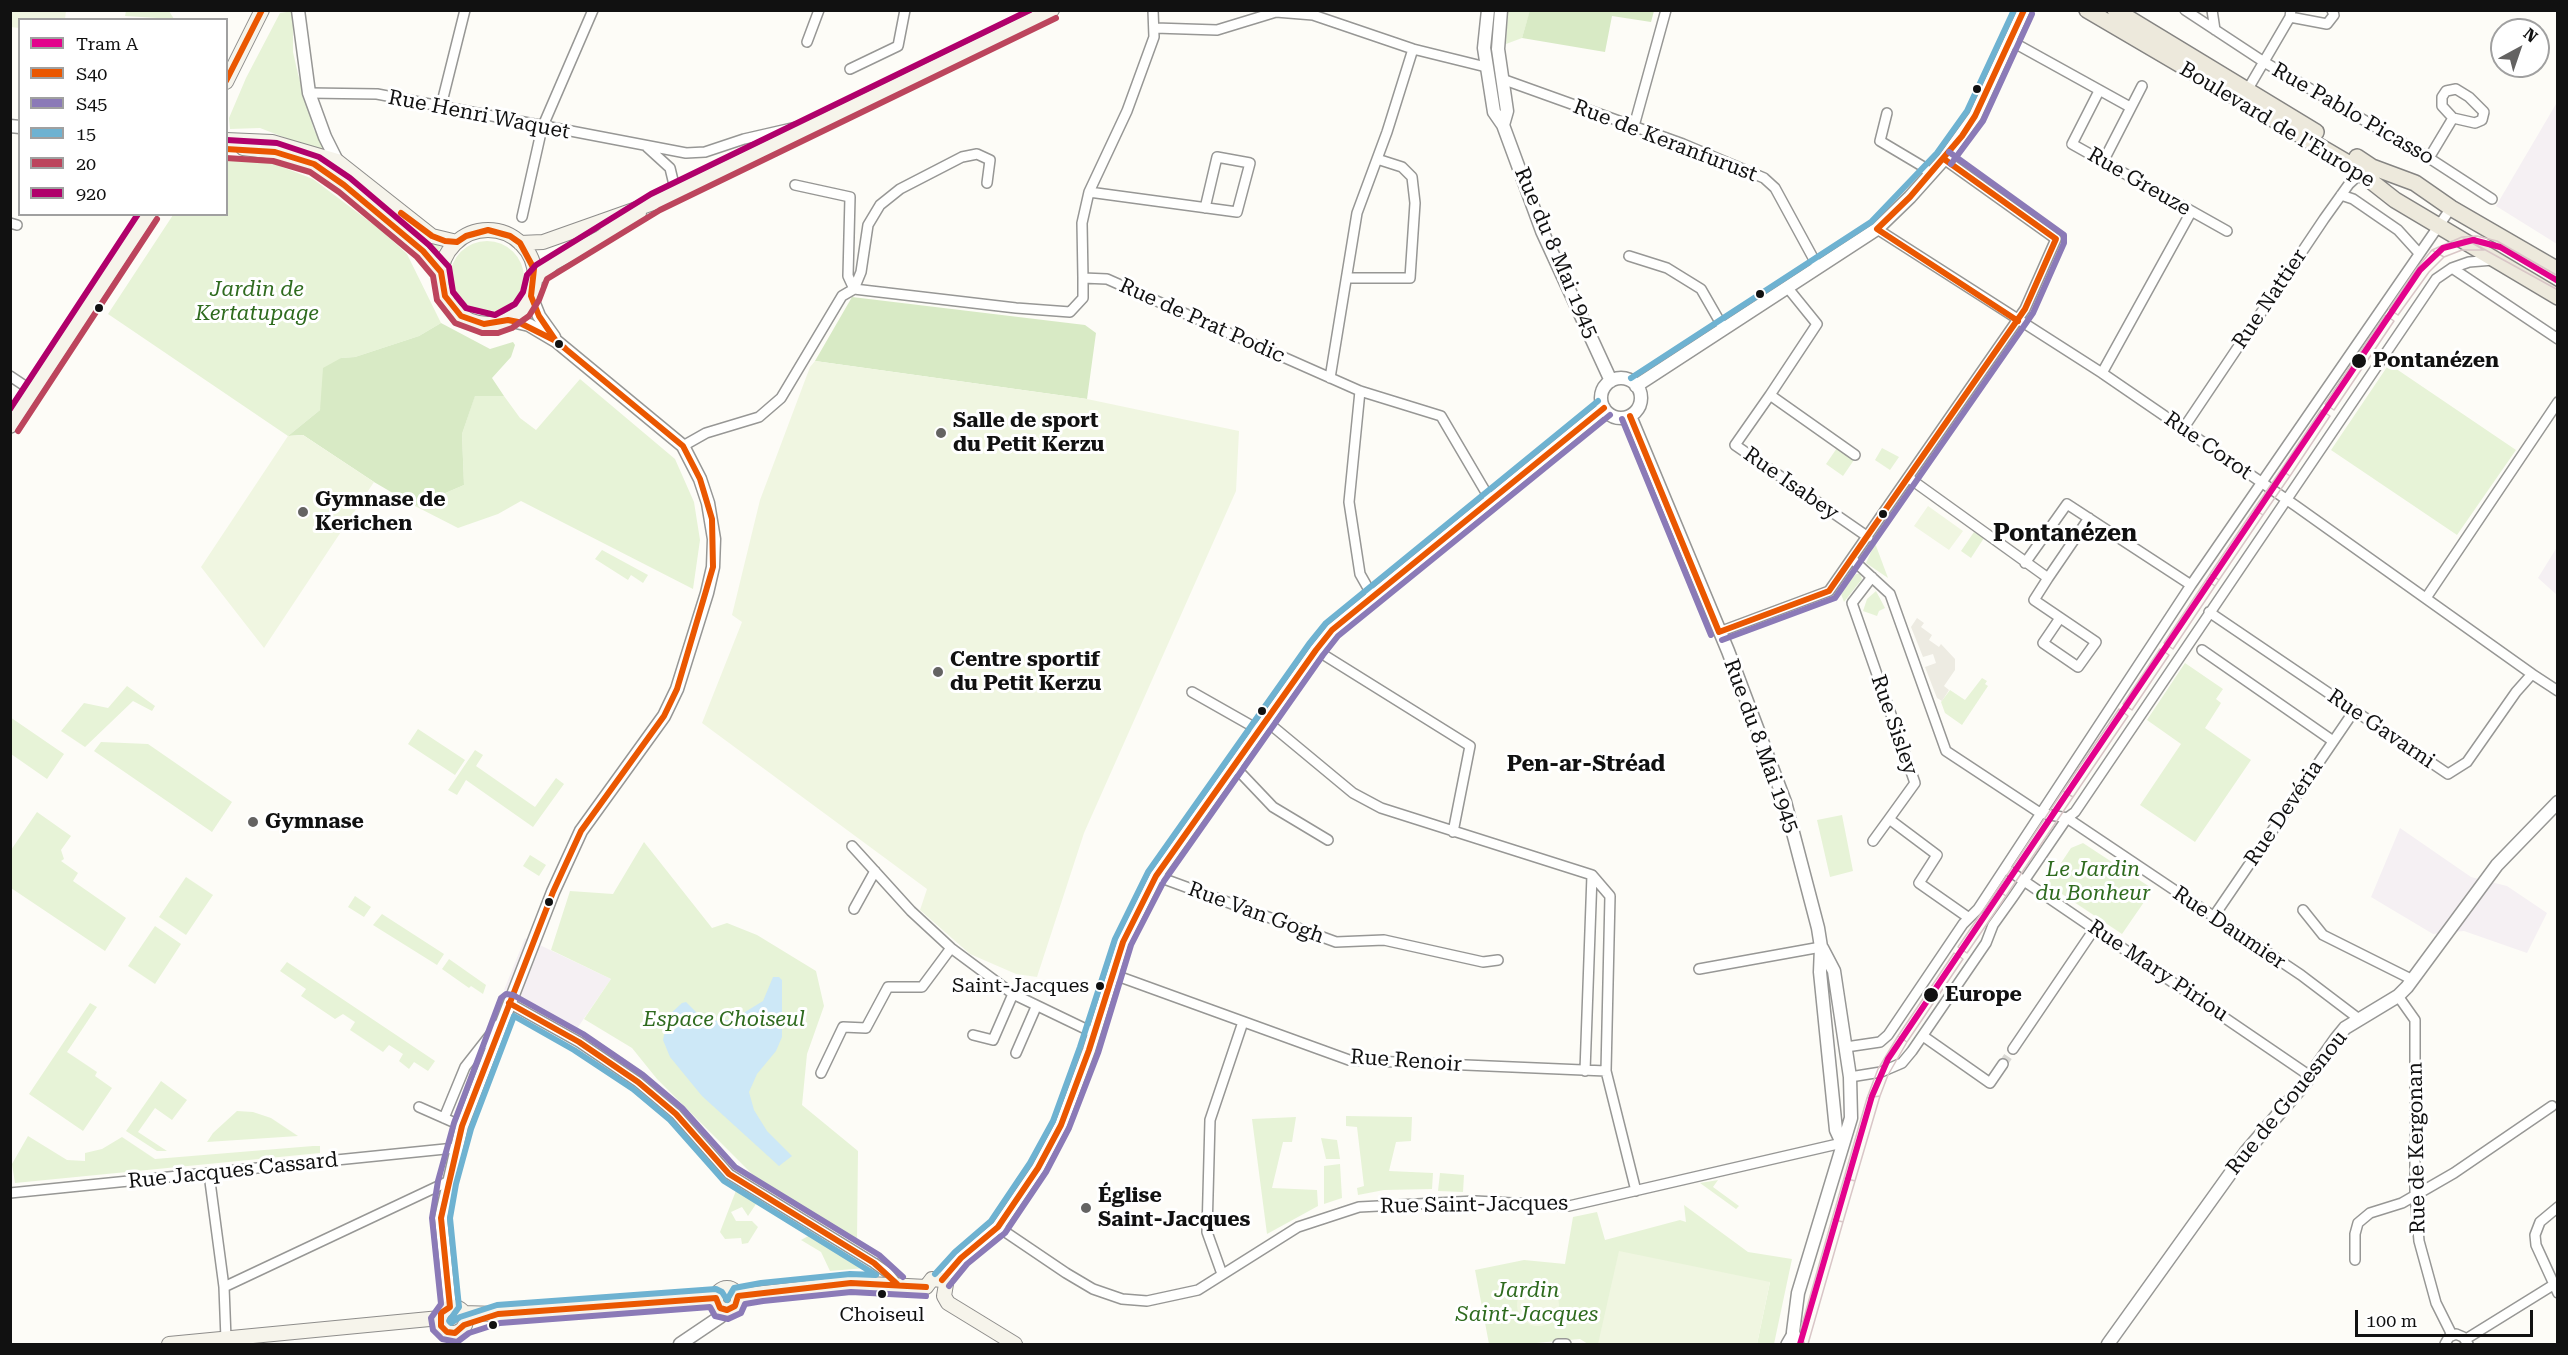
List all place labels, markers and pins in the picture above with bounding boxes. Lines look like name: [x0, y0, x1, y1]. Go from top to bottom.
unlabelled marker: [1971, 83, 1983, 95]
unlabelled marker: [1754, 288, 1766, 300]
unlabelled marker: [93, 302, 105, 314]
unlabelled marker: [553, 338, 565, 350]
place label: Pontanézen: [2373, 348, 2499, 374]
marker: Pontanézen: [2350, 352, 2368, 370]
place label: Salle de sport du Petit Kerzu: [953, 408, 1104, 458]
marker: Salle de sport du Petit Kerzu: [934, 426, 948, 440]
place label: Gymnase de Kerichen: [315, 487, 446, 537]
marker: Gymnase de Kerichen: [296, 505, 310, 519]
unlabelled marker: [1877, 508, 1889, 520]
place label: Centre sportif du Petit Kerzu: [950, 647, 1101, 697]
marker: Centre sportif du Petit Kerzu: [931, 665, 945, 679]
unlabelled marker: [1256, 705, 1268, 717]
place label: Gymnase: [265, 809, 364, 835]
marker: Gymnase: [246, 815, 260, 829]
unlabelled marker: [543, 896, 555, 908]
place label: Saint-Jacques: [952, 974, 1089, 998]
marker: Saint-Jacques: [1094, 980, 1106, 992]
place label: Europe: [1945, 982, 2022, 1008]
marker: Europe: [1922, 986, 1940, 1004]
place label: Église Saint-Jacques: [1098, 1183, 1250, 1233]
marker: Église Saint-Jacques: [1079, 1201, 1093, 1215]
marker: Choiseul: [876, 1288, 888, 1300]
place label: Choiseul: [839, 1303, 925, 1327]
unlabelled marker: [487, 1319, 499, 1331]

